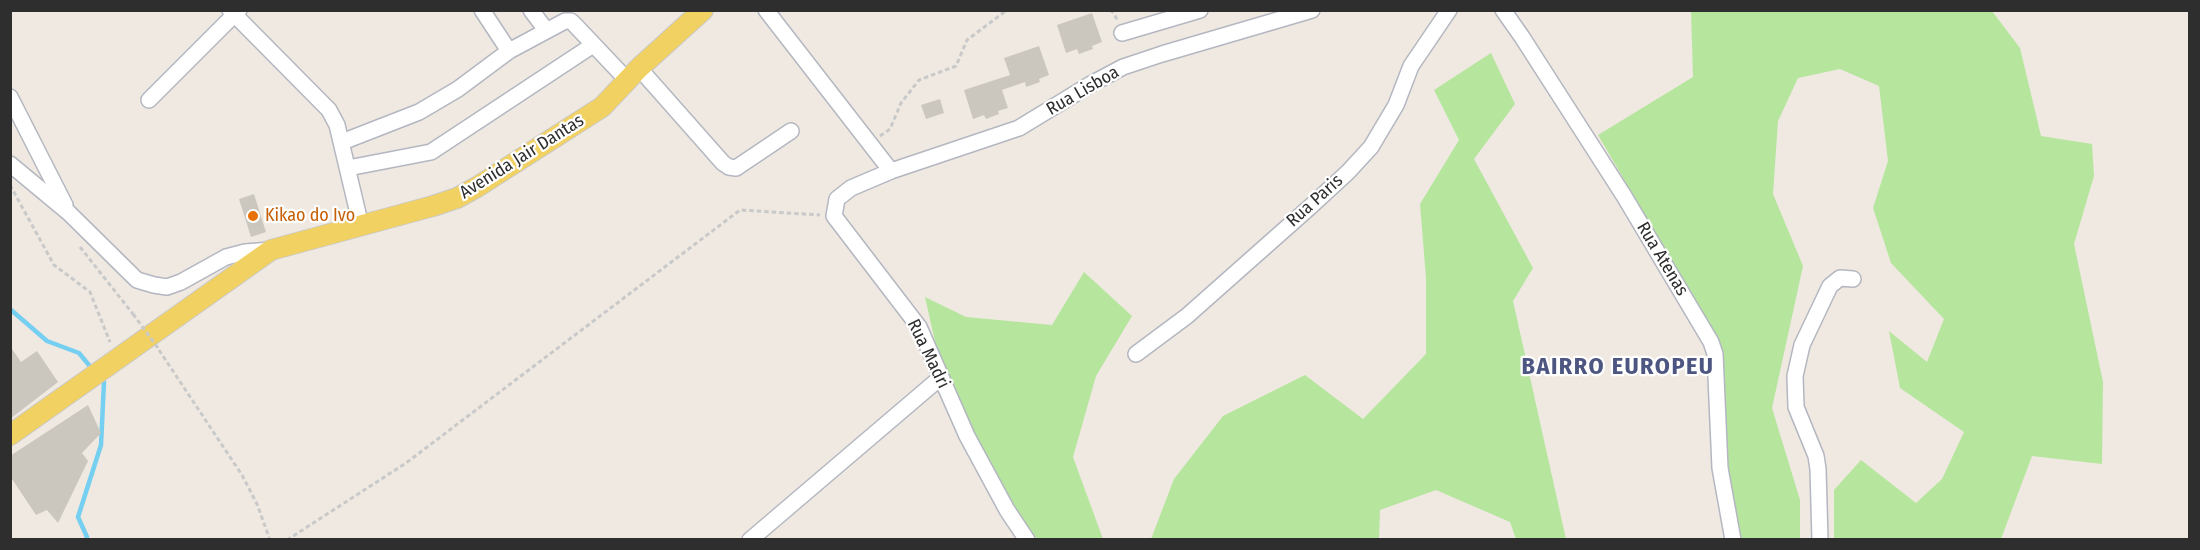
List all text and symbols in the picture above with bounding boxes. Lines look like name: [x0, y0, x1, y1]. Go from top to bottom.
street label: Rua Lisboa: [1043, 62, 1123, 120]
street label: Avenida Jair Dantas: [456, 110, 588, 204]
street label: Rua Paris: [1282, 170, 1348, 232]
place label: Kikao do Ivo: [265, 205, 355, 227]
marker: Kikao do Ivo: [246, 209, 260, 223]
street label: Rua Atenas: [1632, 218, 1692, 300]
street label: Rua Madri: [902, 316, 954, 392]
district label: BAIRRO EUROPEU: [1522, 353, 1714, 381]

